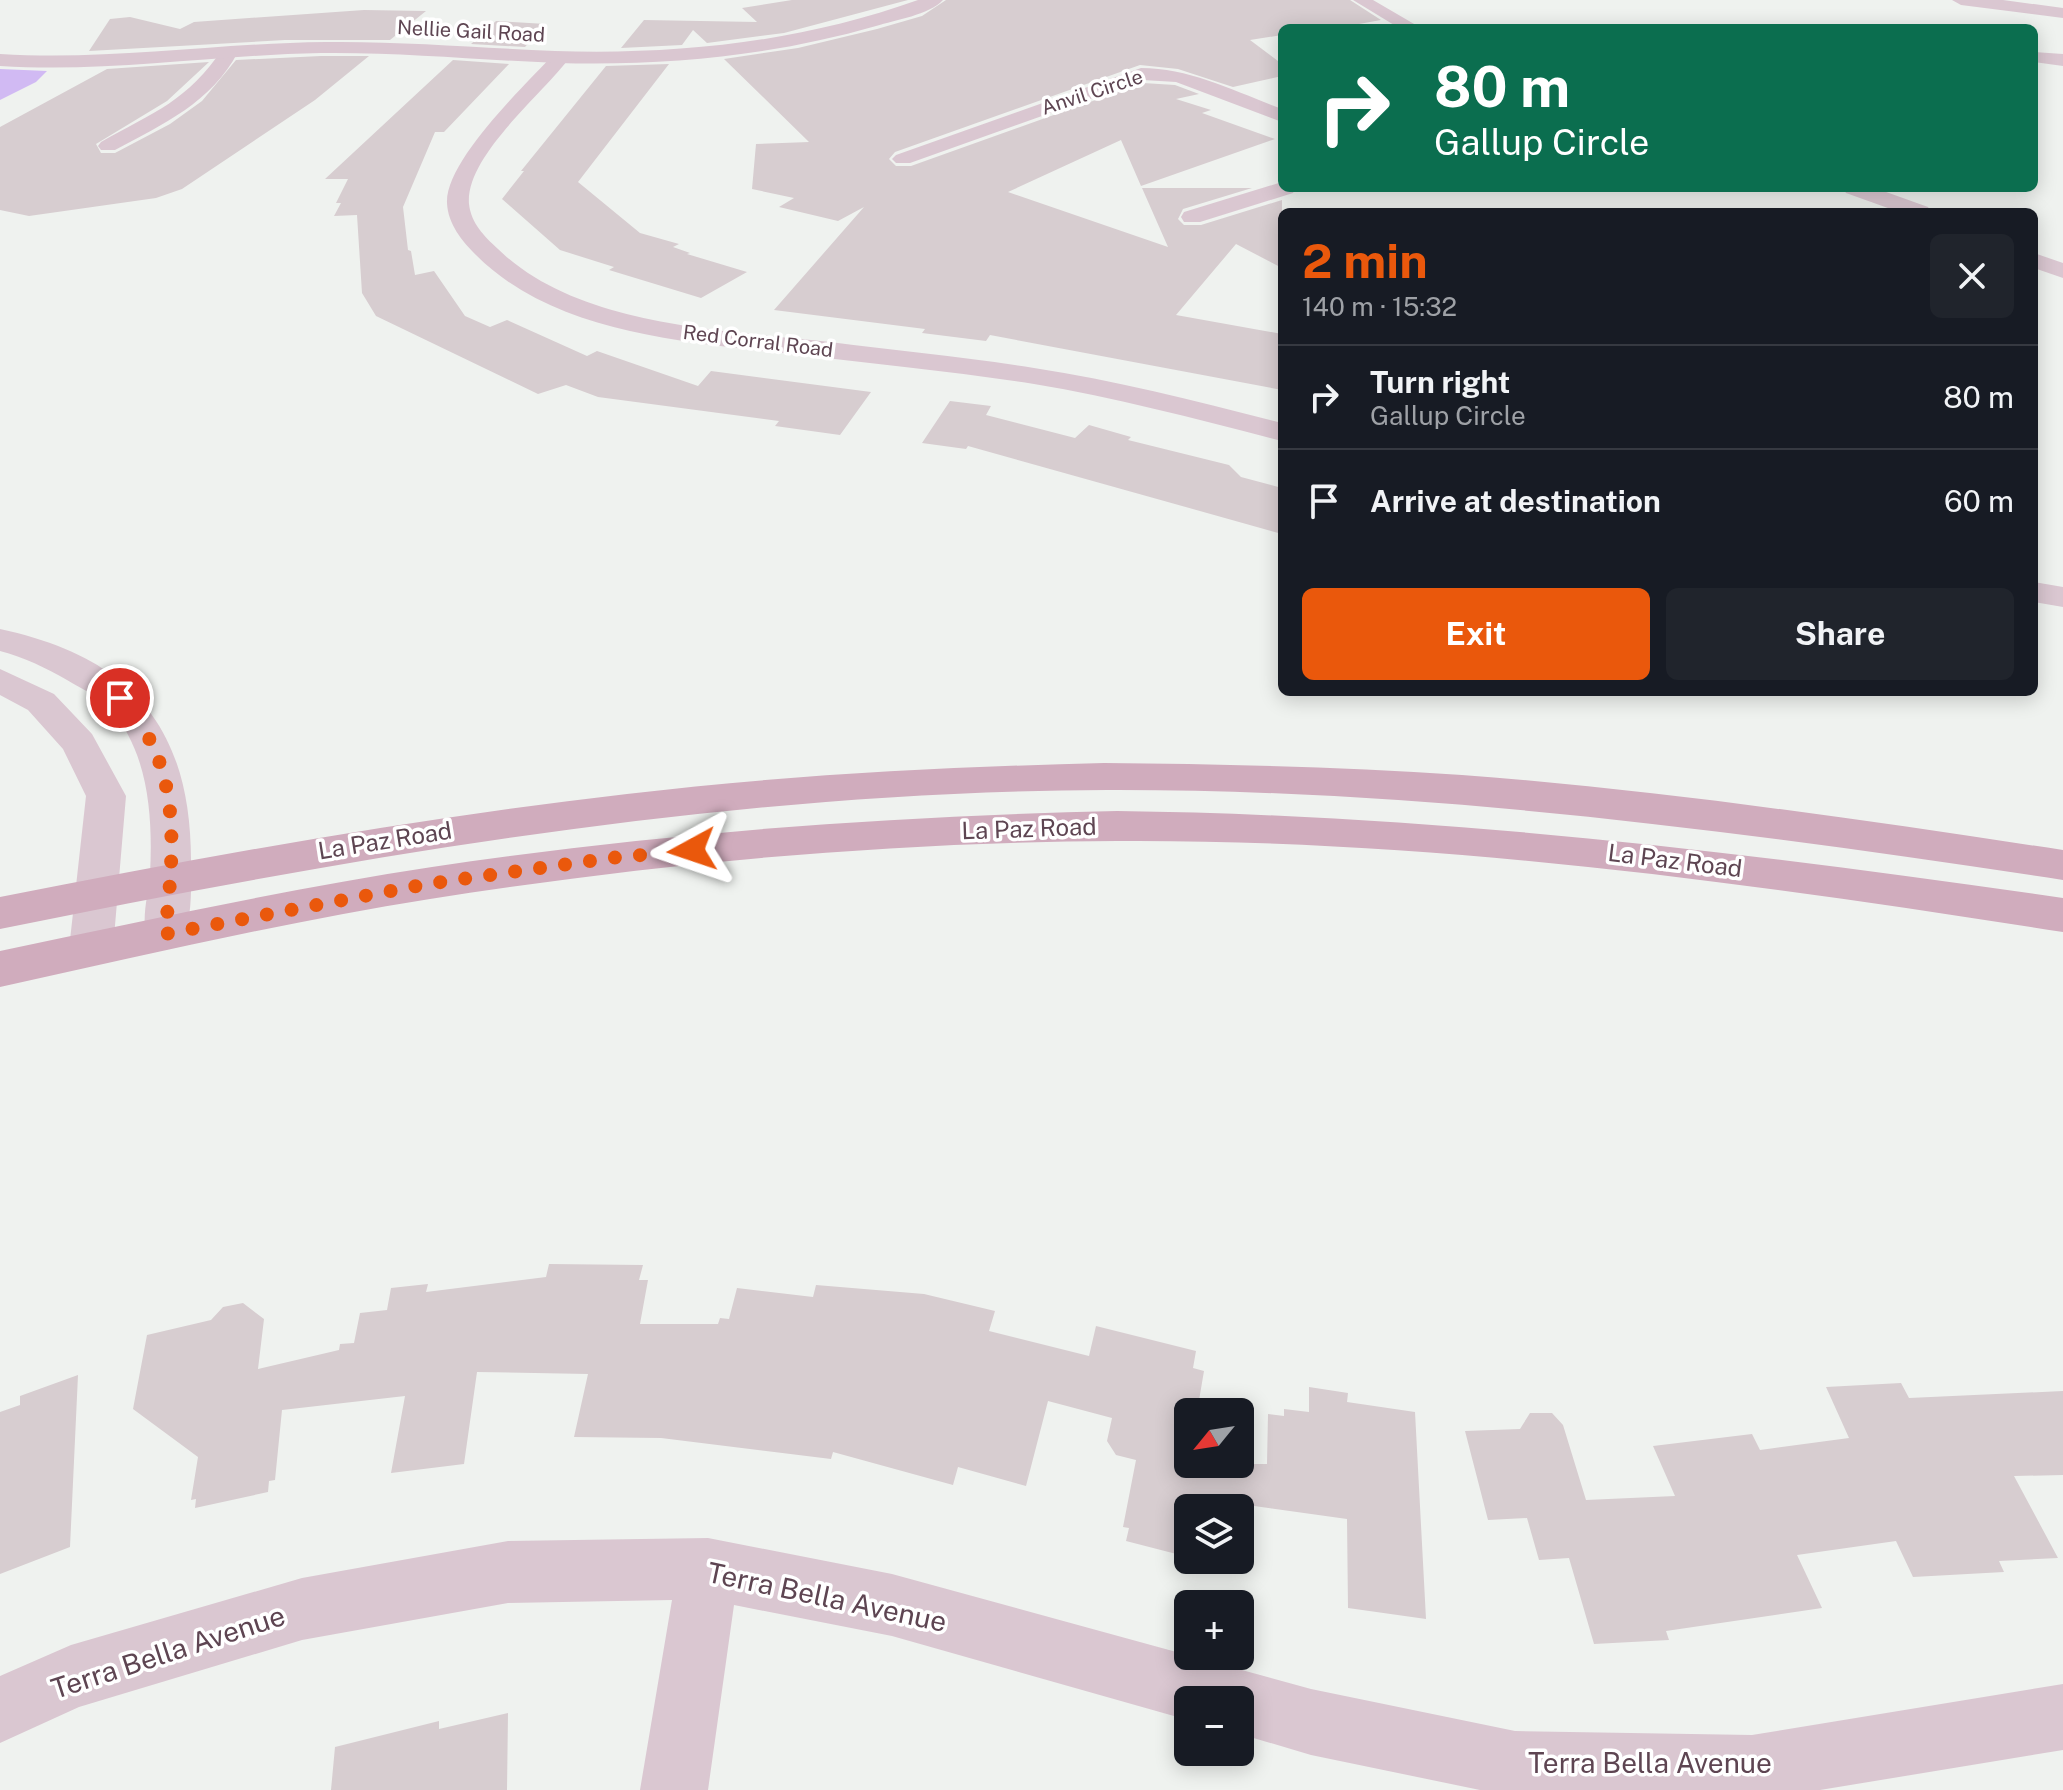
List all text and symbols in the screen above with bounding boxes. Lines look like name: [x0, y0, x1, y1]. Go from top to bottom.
street label: Nellie Gail Road: [396, 15, 546, 47]
text: 80 m: [1434, 54, 1570, 120]
icon: right: [1302, 56, 1406, 160]
street label: Anvil Circle: [1038, 64, 1146, 120]
text: Gallup Circle: [1434, 121, 1650, 163]
text: 2 min: [1302, 232, 1428, 289]
button: close: [1930, 234, 2014, 318]
text: 140 m · 15:32: [1302, 291, 1457, 322]
street label: Red Corral Road: [682, 320, 834, 362]
text: Turn right: [1370, 364, 1510, 400]
icon: right: [1302, 375, 1346, 419]
text: 80 m: [1943, 379, 2014, 415]
text: Gallup Circle: [1370, 400, 1526, 431]
icon: arrive: [1302, 479, 1346, 523]
text: Arrive at destination: [1370, 483, 1661, 519]
text: 60 m: [1944, 483, 2014, 519]
button: Exit: [1302, 588, 1650, 680]
button: Share: [1666, 588, 2014, 680]
pin: [86, 664, 154, 732]
icon: arrive: [98, 676, 142, 720]
position arrow: [650, 808, 734, 892]
street label: La Paz Road: [961, 812, 1097, 844]
street label: La Paz Road: [316, 816, 454, 864]
street label: La Paz Road: [1606, 838, 1744, 882]
north arrow: [1174, 1398, 1254, 1478]
map controls: [1174, 1398, 1254, 1766]
button: layers: [1174, 1494, 1254, 1574]
street label: Terra Bella Avenue: [704, 1555, 950, 1638]
button: +: [1174, 1590, 1254, 1670]
street label: Terra Bella Avenue: [47, 1598, 289, 1705]
button: −: [1174, 1686, 1254, 1766]
street label: Terra Bella Avenue: [1528, 1746, 1772, 1779]

